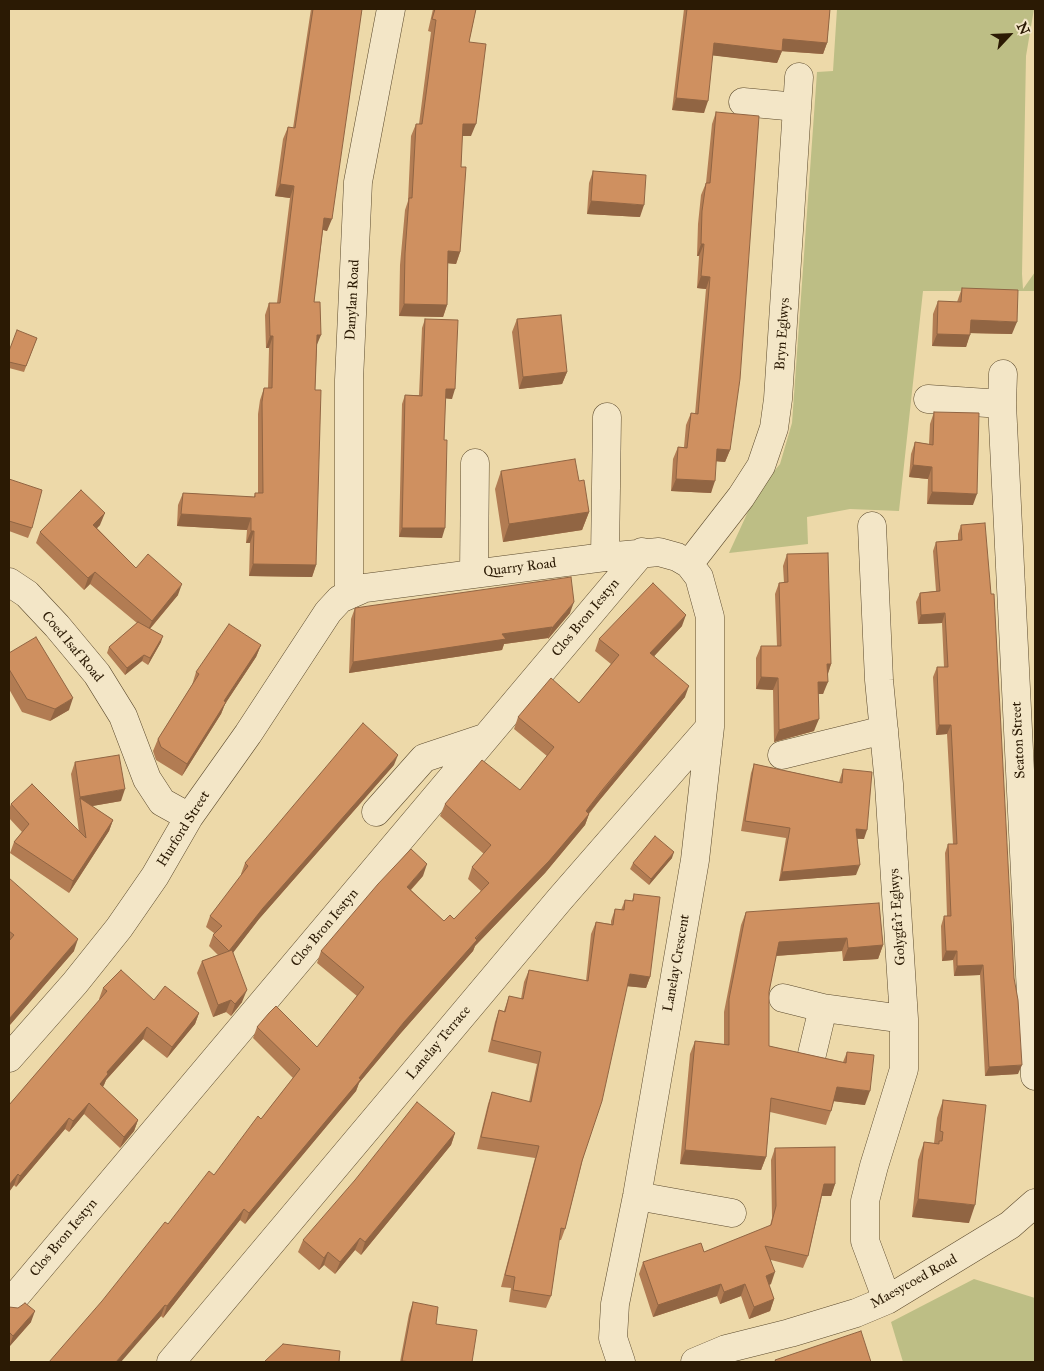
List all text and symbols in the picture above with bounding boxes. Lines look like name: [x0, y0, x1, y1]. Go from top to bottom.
north arrow: [984, 10, 1034, 60]
text: N: [1013, 19, 1033, 37]
street label: Danylan Road: [342, 259, 364, 341]
street label: Bryn Eglwys: [772, 297, 794, 371]
street label: Quarry Road: [483, 555, 557, 581]
street label: Clos Bron Iestyn: [549, 576, 623, 660]
street label: Coed Isaf Road: [38, 608, 106, 686]
street label: Seaton Street: [1009, 701, 1029, 779]
street label: Hurford Street: [154, 788, 214, 870]
street label: Golygfa'r Eglwys: [886, 868, 910, 966]
street label: Clos Bron Iestyn: [288, 886, 362, 970]
street label: Lanelay Crescent: [660, 913, 694, 1013]
street label: Lanelay Terrace: [403, 1003, 475, 1083]
street label: Clos Bron Iestyn: [27, 1196, 101, 1280]
street label: Maesycoed Road: [868, 1251, 960, 1313]

